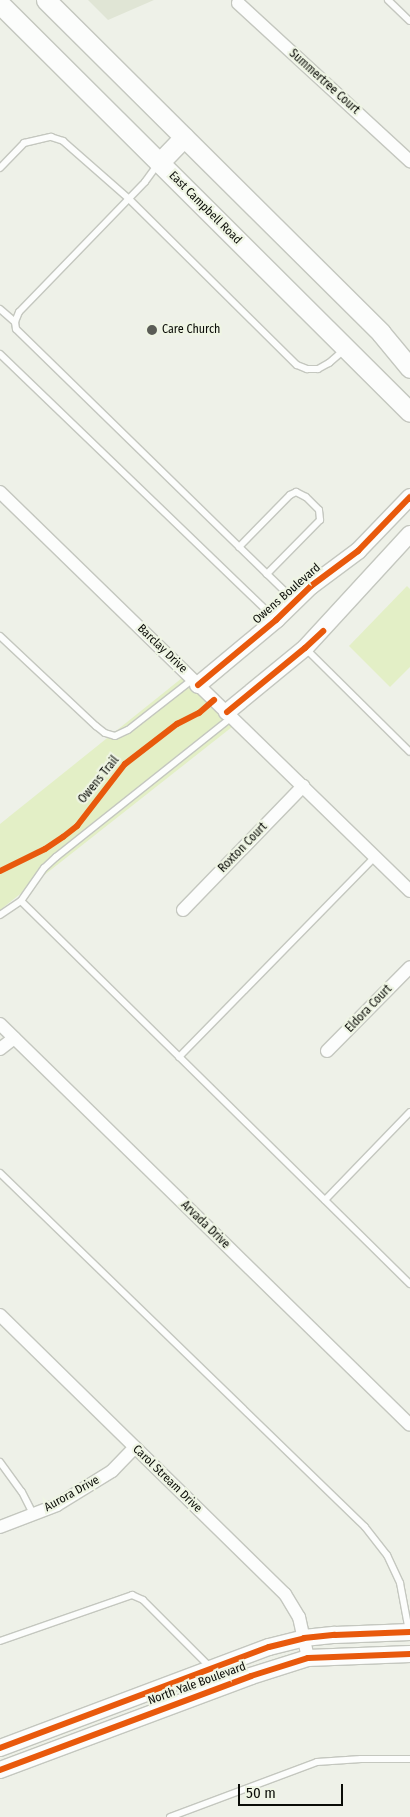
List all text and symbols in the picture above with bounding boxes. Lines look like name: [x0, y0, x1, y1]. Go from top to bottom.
street label: Summertree Court: [286, 47, 362, 117]
street label: East Campbell Road: [166, 169, 244, 247]
place label: Care Church: [162, 323, 220, 337]
marker: Care Church: [146, 324, 158, 336]
street label: Owens Boulevard: [250, 561, 324, 627]
street label: Barclay Drive: [134, 622, 190, 676]
street label: Owens Trail: [76, 753, 122, 807]
street label: Roxton Court: [216, 820, 270, 876]
street label: Eldora Court: [343, 982, 395, 1036]
street label: Arvada Drive: [178, 1198, 232, 1252]
street label: Carol Stream Drive: [129, 1442, 205, 1516]
street label: Aurora Drive: [42, 1473, 102, 1515]
street label: North Yale Boulevard: [146, 1660, 248, 1708]
scale bar: [240, 1774, 345, 1806]
text: 50 m: [246, 1784, 276, 1802]

